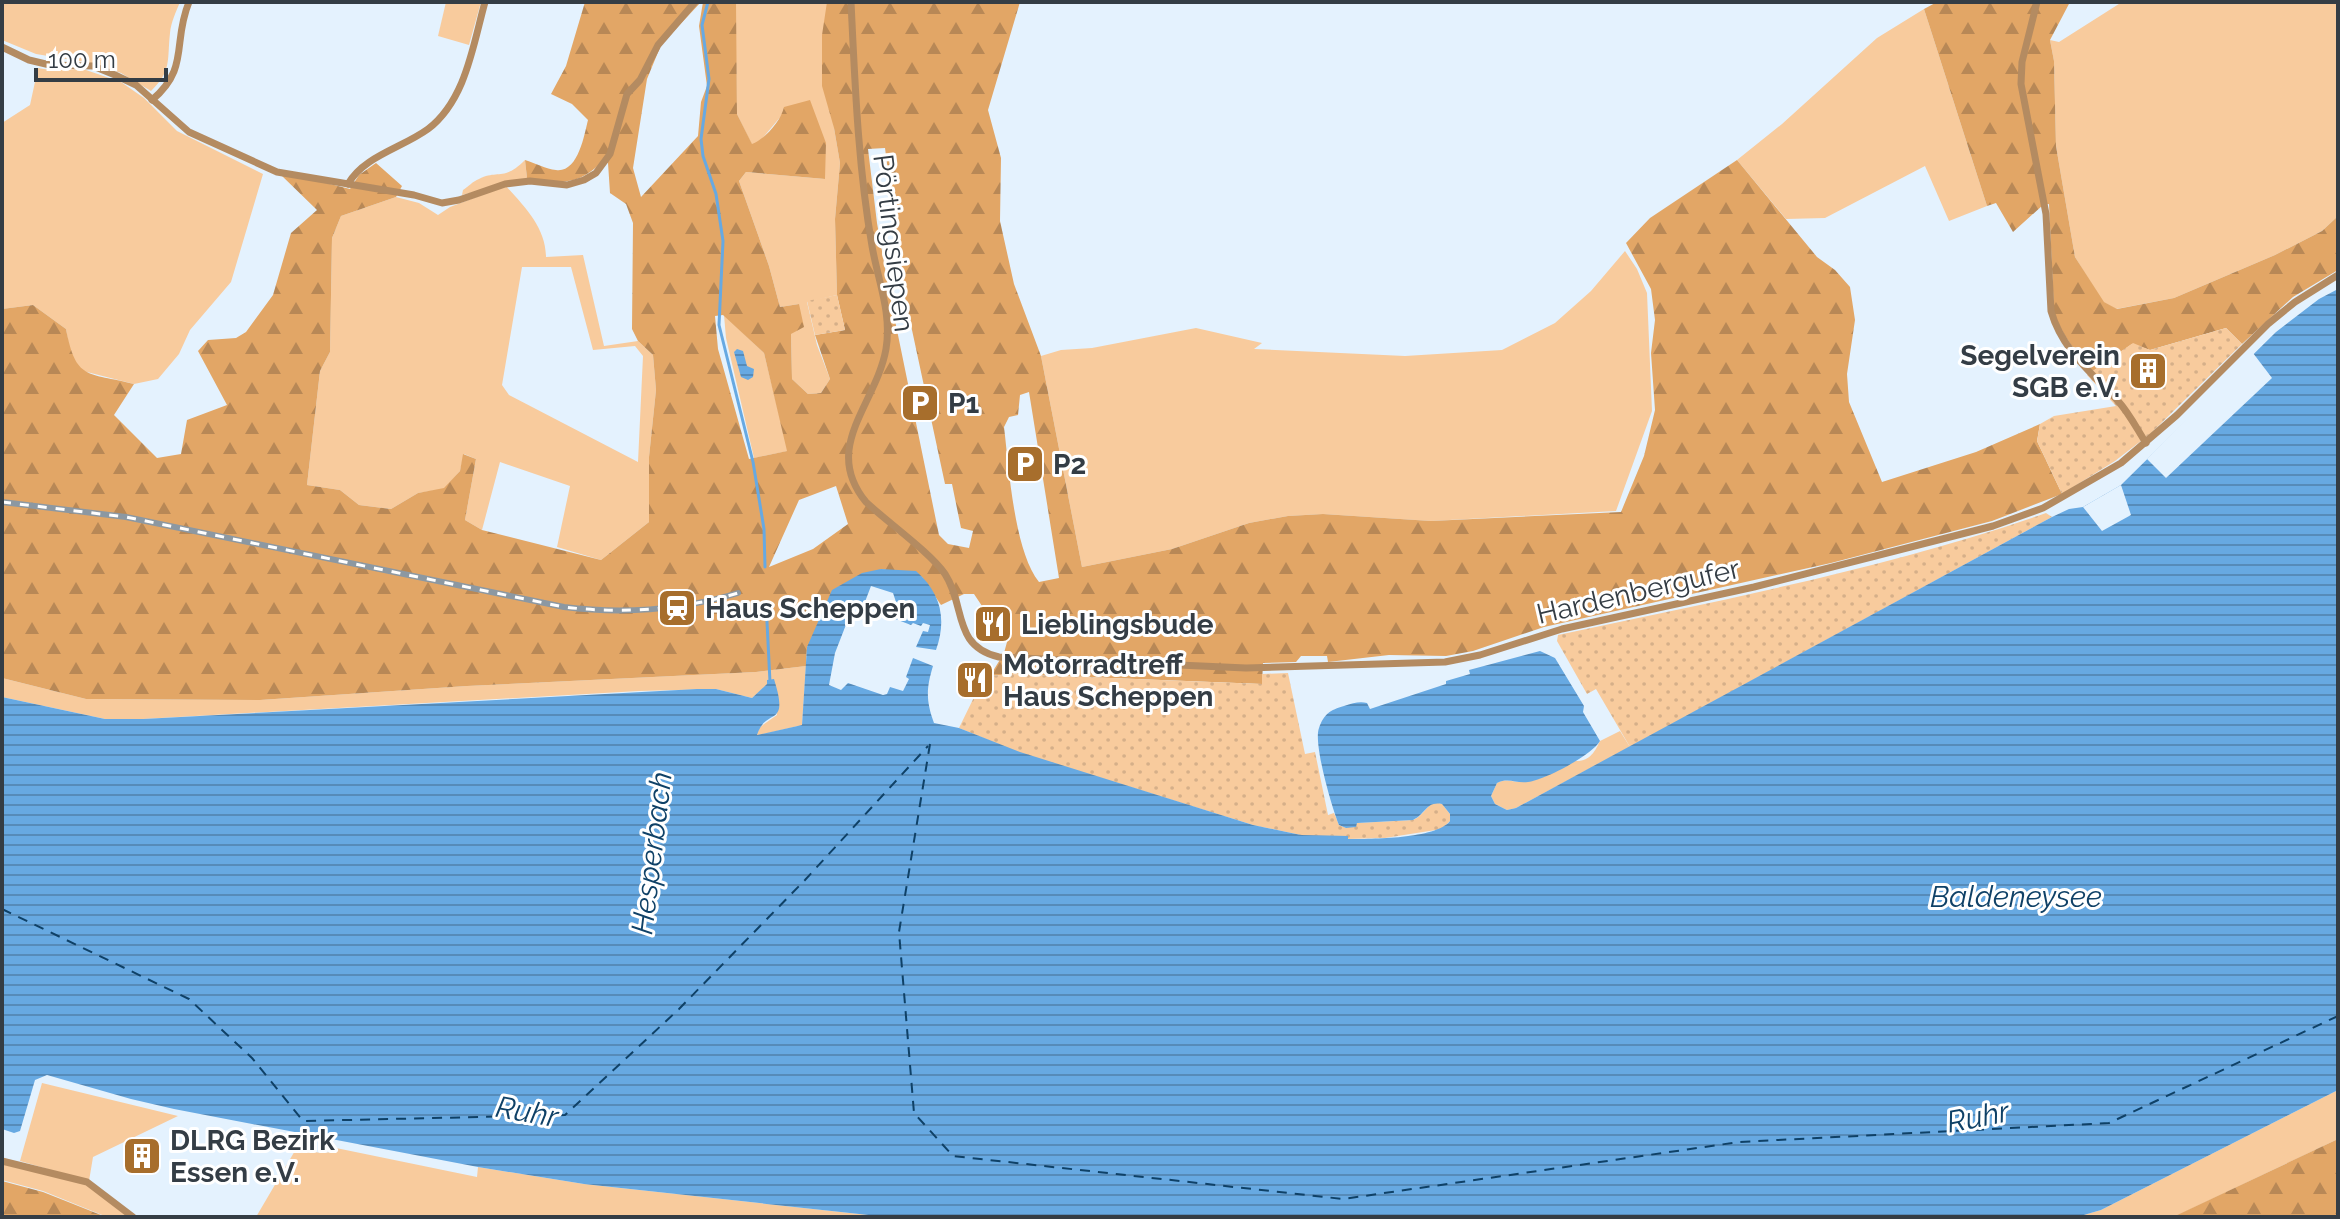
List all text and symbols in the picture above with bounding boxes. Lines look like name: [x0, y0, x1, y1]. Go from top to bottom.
scale bar: [36, 32, 166, 82]
text: 100 m: [48, 45, 116, 74]
street label: Pörtingsiepen: [866, 152, 921, 334]
place label: Segelverein SGB e.V.: [1960, 339, 2120, 404]
building icon: Segelverein SGB e.V.: [2127, 350, 2169, 392]
parking icon: P1: [899, 382, 941, 424]
place label: P1: [948, 387, 979, 420]
parking icon: P2: [1004, 443, 1046, 485]
place label: P2: [1053, 448, 1086, 481]
street label: Hardenbergufer: [1533, 552, 1743, 631]
station icon: Haus Scheppen: [656, 587, 698, 629]
place label: Haus Scheppen: [705, 592, 915, 625]
restaurant icon: Lieblingsbude: [972, 603, 1014, 645]
place label: Lieblingsbude: [1021, 608, 1214, 641]
place label: Motorradtreff Haus Scheppen: [1003, 648, 1213, 713]
restaurant icon: Motorradtreff Haus Scheppen: [954, 659, 996, 701]
water label: Hesperbach: [624, 770, 679, 936]
water label: Baldeneysee: [1930, 879, 2102, 914]
water label: Ruhr: [493, 1089, 563, 1134]
water label: Ruhr: [1944, 1093, 2014, 1140]
place label: DLRG Bezirk Essen e.V.: [170, 1124, 335, 1189]
building icon: DLRG Bezirk Essen e.V.: [121, 1135, 163, 1177]

